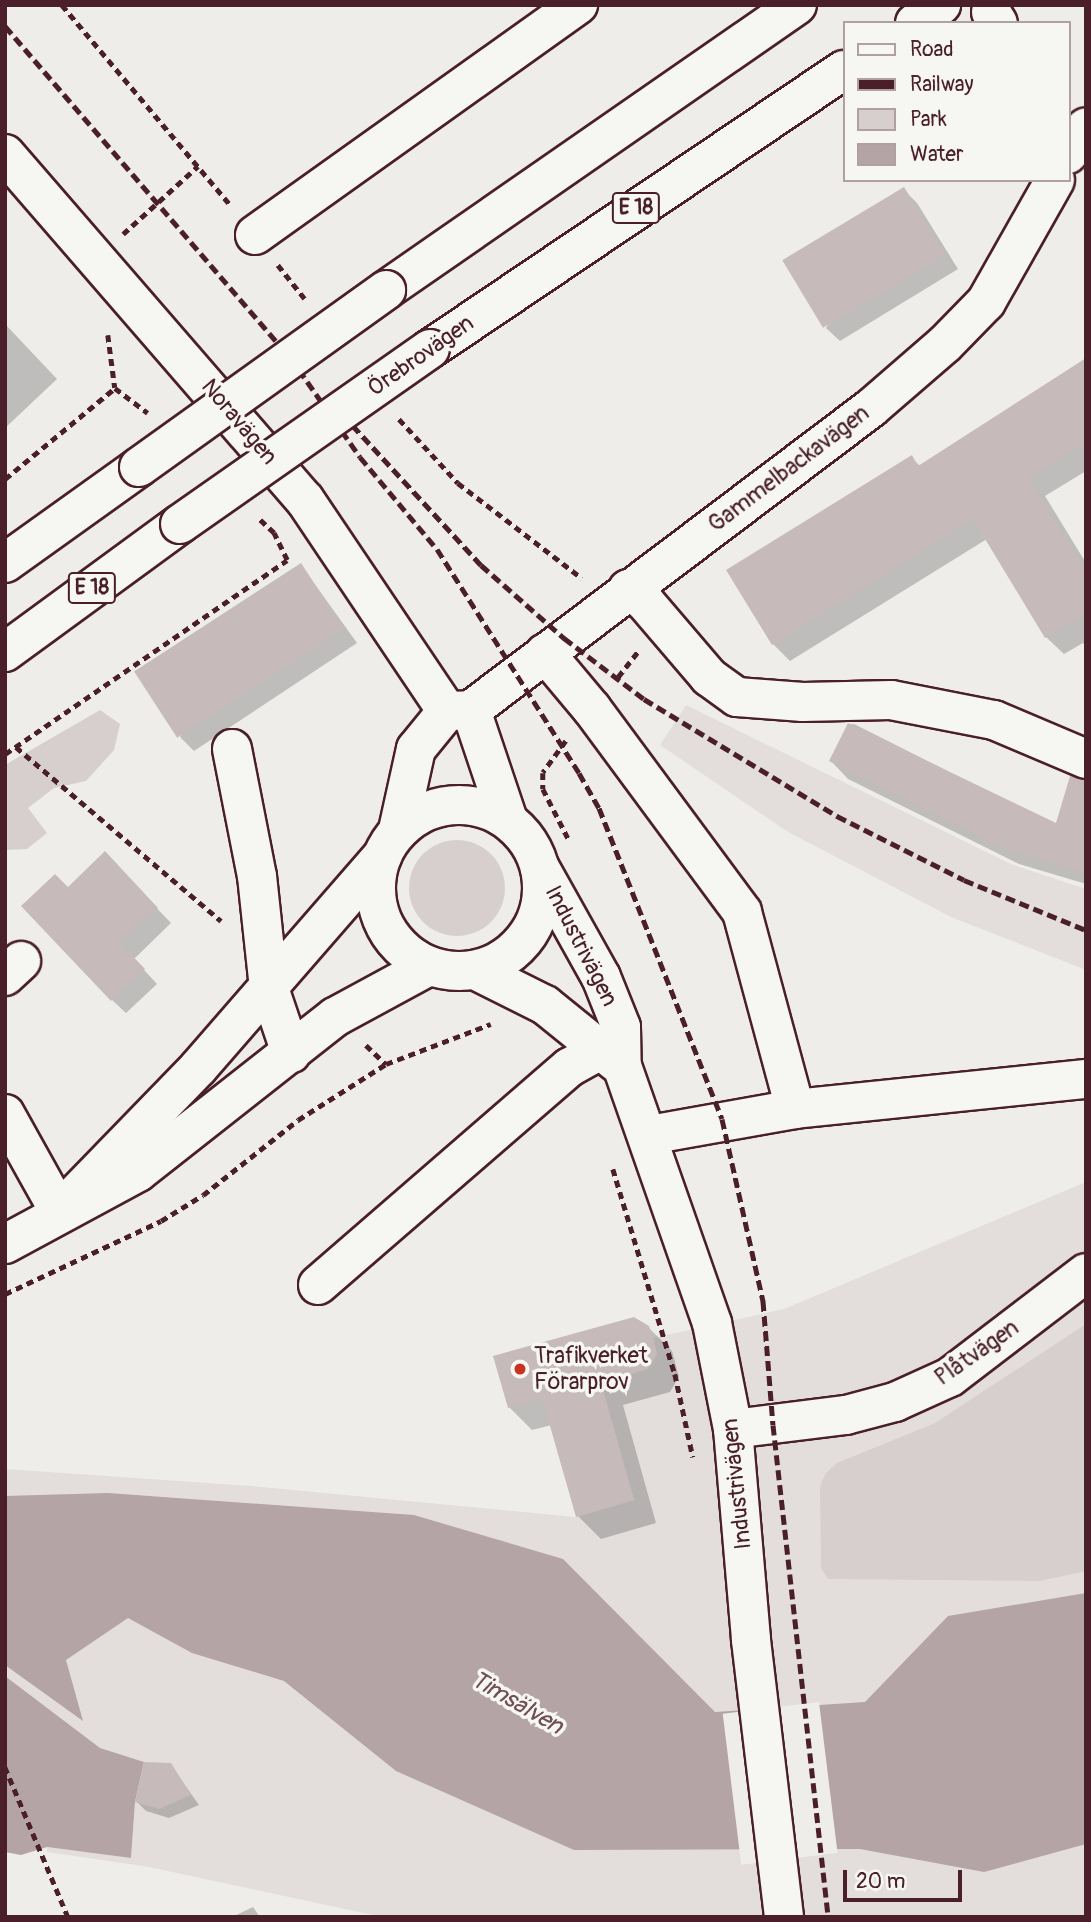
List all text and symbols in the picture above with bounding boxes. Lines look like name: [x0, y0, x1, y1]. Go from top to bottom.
legend: [842, 21, 1070, 182]
text: Road: [910, 36, 954, 63]
text: Railway: [910, 71, 974, 98]
text: Park: [910, 106, 947, 133]
text: Water: [910, 141, 963, 168]
road number: E 18: [612, 190, 660, 226]
street label: Örebrovägen: [363, 309, 479, 403]
street label: Noravägen: [195, 373, 283, 471]
street label: Gammelbackavägen: [703, 400, 875, 538]
road number: E 18: [68, 570, 116, 606]
street label: Industrivägen: [539, 881, 623, 1011]
street label: Plåtvägen: [930, 1314, 1024, 1392]
place label: Trafikverket Förarprov: [534, 1342, 648, 1396]
marker: Trafikverket Förarprov: [512, 1361, 528, 1377]
street label: Industrivägen: [716, 1417, 758, 1551]
water label: Timsälven: [466, 1665, 568, 1741]
scale bar: [846, 1856, 965, 1900]
text: 20 m: [856, 1868, 905, 1895]

